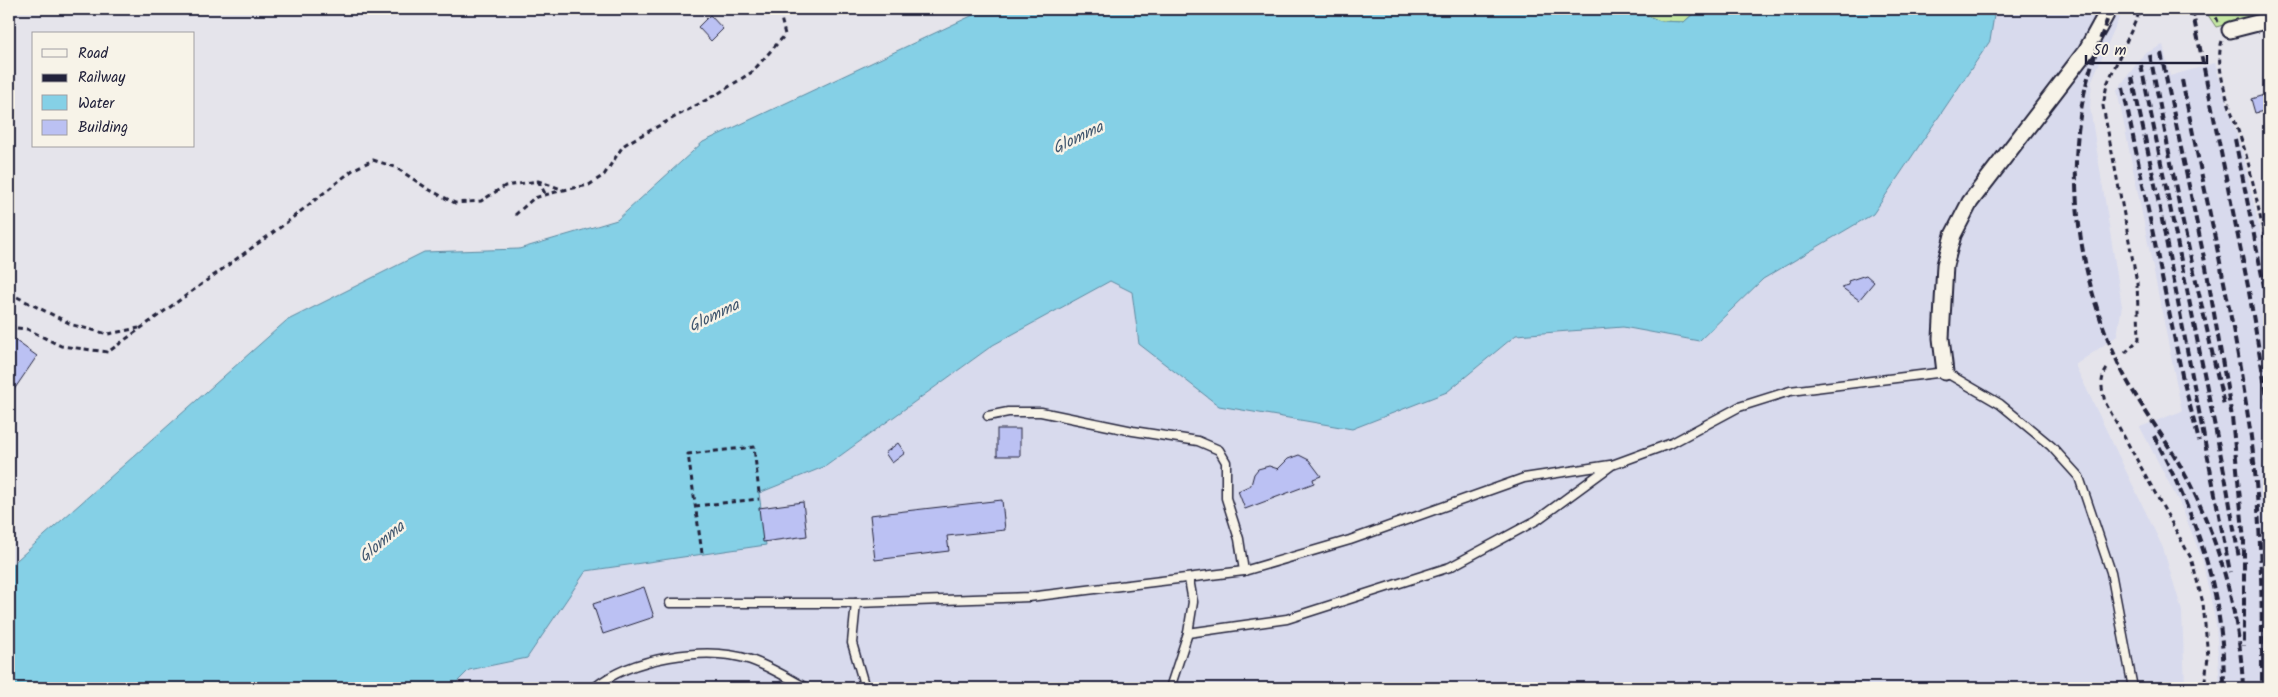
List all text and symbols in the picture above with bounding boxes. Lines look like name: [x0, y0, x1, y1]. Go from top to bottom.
legend: [32, 32, 195, 148]
scale bar: [2086, 32, 2207, 64]
text: 50 m: [2093, 39, 2127, 63]
text: Road: [78, 42, 109, 66]
text: Railway: [78, 66, 126, 90]
text: Water: [78, 92, 115, 116]
water label: Glomma: [1048, 114, 1109, 161]
text: Building: [78, 116, 128, 140]
water label: Glomma: [684, 292, 745, 339]
water label: Glomma: [353, 514, 412, 569]

